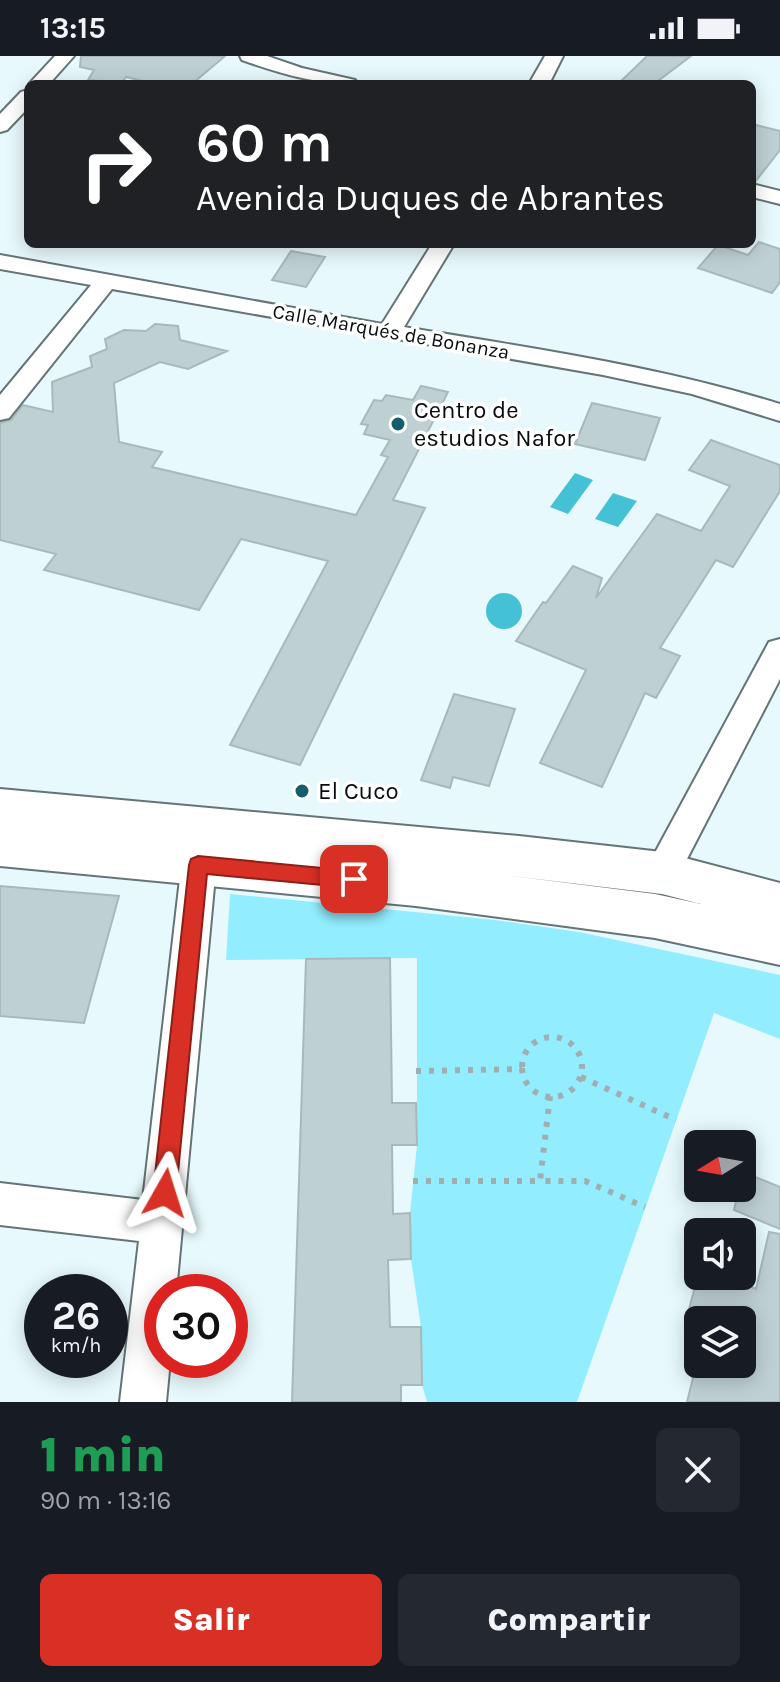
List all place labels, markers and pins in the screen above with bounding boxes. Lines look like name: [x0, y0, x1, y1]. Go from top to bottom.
place label: Centro de estudios Nafor: [414, 396, 575, 452]
marker: Centro de estudios Nafor: [389, 415, 407, 433]
place label: El Cuco: [318, 777, 399, 805]
marker: El Cuco: [293, 782, 311, 800]
pin: [320, 845, 388, 913]

